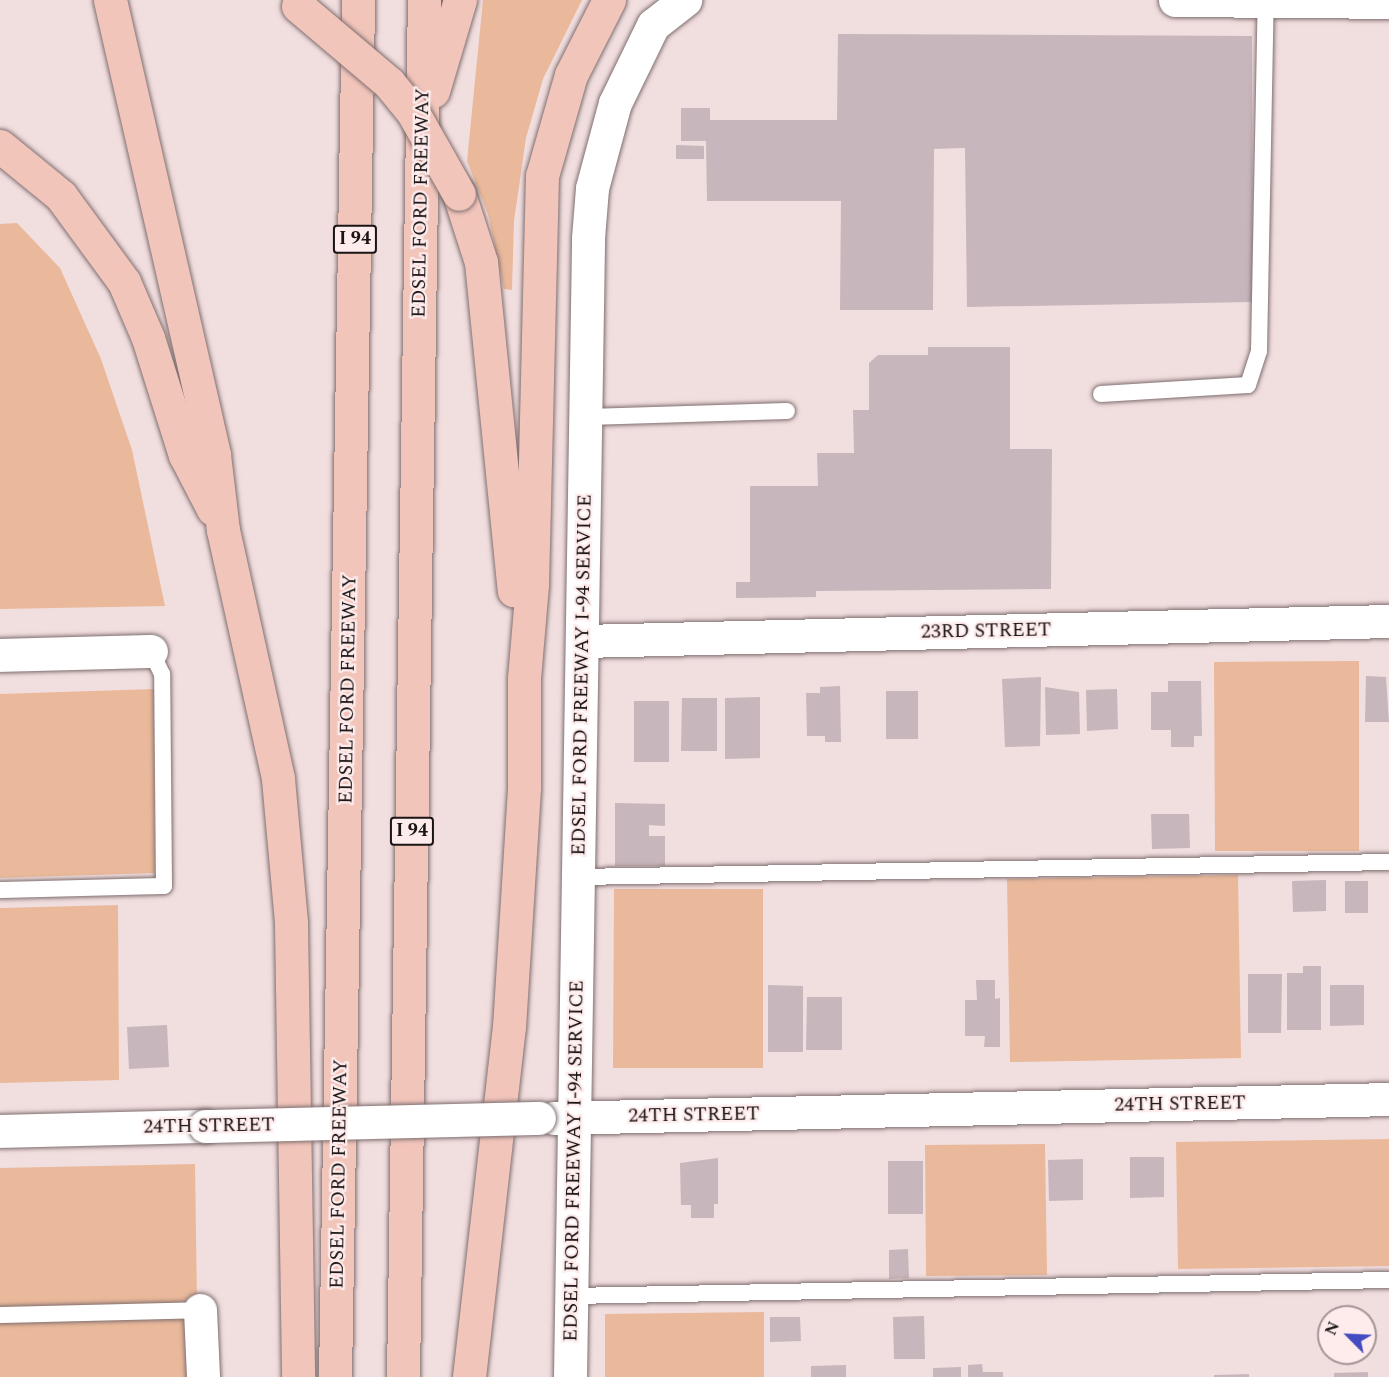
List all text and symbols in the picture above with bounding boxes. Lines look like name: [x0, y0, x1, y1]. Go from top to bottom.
street label: EDSEL FORD FREEWAY: [407, 88, 435, 318]
road number: I 94: [332, 224, 378, 254]
street label: EDSEL FORD FREEWAY I-94 SERVICE: [567, 494, 597, 856]
street label: EDSEL FORD FREEWAY: [334, 574, 362, 804]
street label: 23RD STREET: [921, 618, 1051, 644]
road number: I 94: [390, 816, 434, 846]
street label: EDSEL FORD FREEWAY I-94 SERVICE: [559, 980, 589, 1342]
street label: EDSEL FORD FREEWAY: [325, 1059, 353, 1289]
street label: 24TH STREET: [1114, 1091, 1246, 1117]
street label: 24TH STREET: [628, 1102, 760, 1128]
street label: 24TH STREET: [143, 1113, 275, 1139]
north arrow: [1317, 1305, 1377, 1365]
text: N: [1319, 1318, 1346, 1339]

